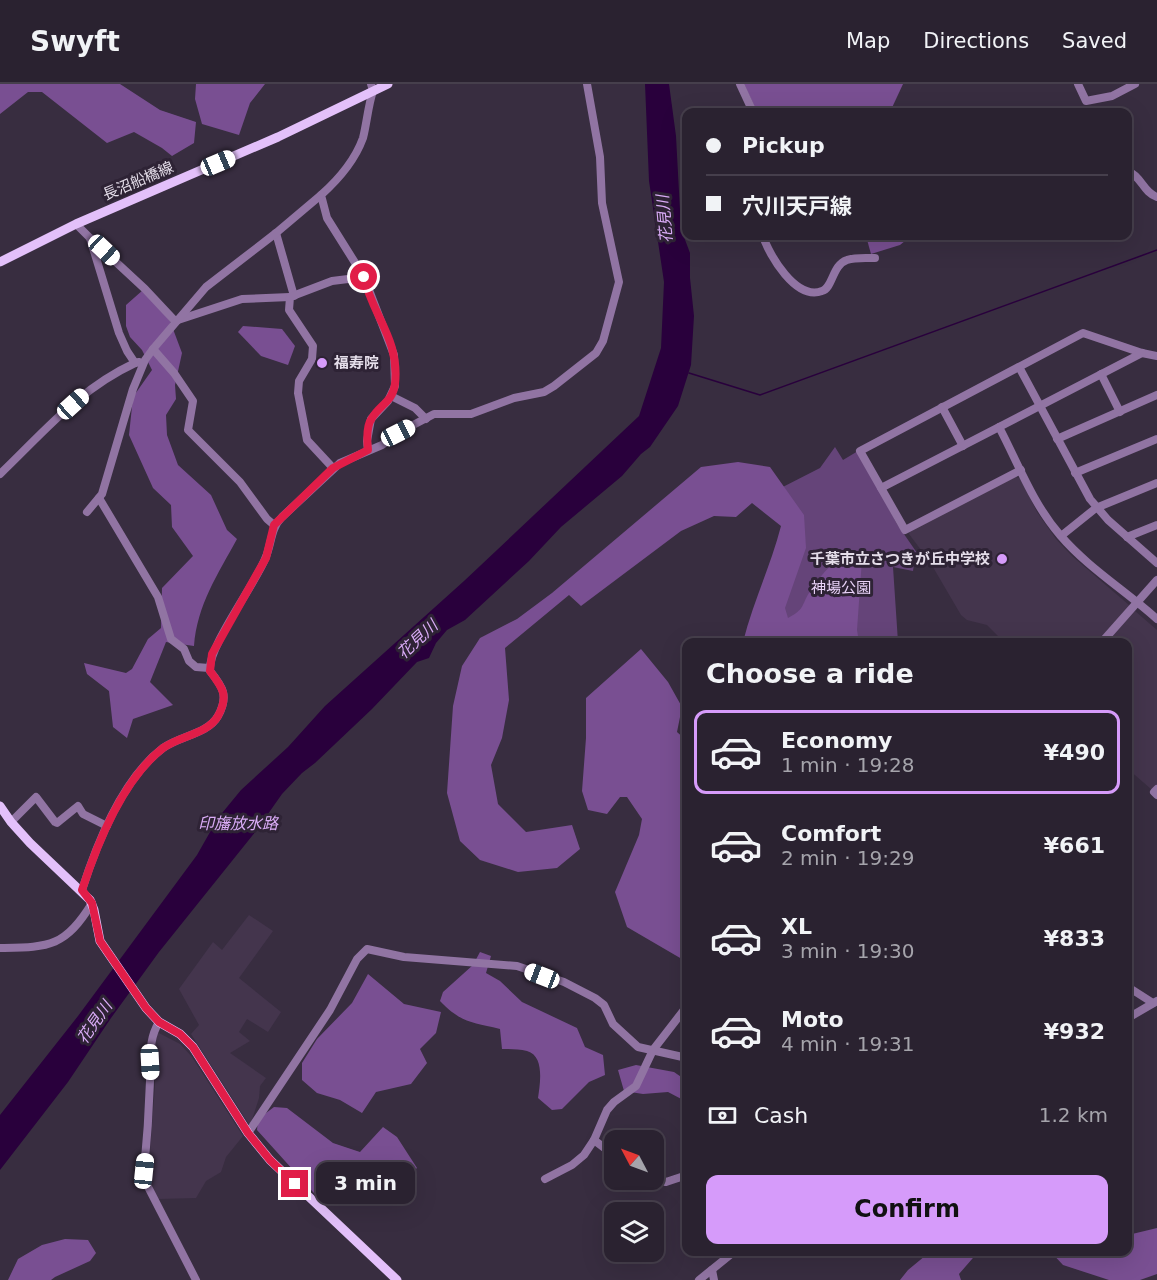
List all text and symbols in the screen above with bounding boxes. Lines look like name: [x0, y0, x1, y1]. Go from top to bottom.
text: Swyft: [30, 25, 120, 58]
text: Map: [846, 29, 890, 53]
text: Directions: [923, 29, 1029, 53]
text: Saved: [1062, 29, 1127, 53]
text: Pickup: [742, 133, 825, 158]
car: [198, 148, 238, 178]
street label: 長沼船橋線: [100, 158, 176, 204]
water label: 花見川: [653, 192, 676, 244]
text: 穴川天戸線: [742, 194, 852, 219]
car: [85, 231, 123, 269]
route start: [350, 263, 377, 290]
place label: 福寿院: [333, 354, 379, 372]
marker: 福寿院: [315, 356, 329, 370]
car: [54, 385, 92, 423]
car: [378, 417, 418, 449]
place label: 千葉市立さつきが丘中学校: [810, 550, 990, 568]
marker: 千葉市立さつきが丘中学校: [995, 552, 1009, 566]
park label: 神場公園: [811, 579, 871, 597]
water label: 花見川: [393, 615, 443, 663]
text: Choose a ride: [706, 658, 914, 689]
icon: car: [709, 725, 763, 779]
text: Economy: [781, 728, 892, 753]
text: ¥490: [1044, 740, 1105, 765]
text: 1 min · 19:28: [781, 753, 915, 777]
water label: 印旛放水路: [198, 814, 280, 833]
icon: car: [709, 818, 763, 872]
text: Comfort: [781, 821, 881, 846]
text: ¥661: [1044, 833, 1105, 858]
text: 2 min · 19:29: [781, 846, 915, 870]
icon: car: [709, 911, 763, 965]
text: XL: [781, 914, 812, 939]
text: ¥833: [1044, 926, 1105, 951]
text: 3 min · 19:30: [781, 939, 915, 963]
car: [522, 961, 562, 991]
water label: 花見川: [73, 996, 117, 1047]
icon: car: [709, 1004, 763, 1058]
text: Moto: [781, 1007, 844, 1032]
text: ¥932: [1044, 1019, 1105, 1044]
text: 4 min · 19:31: [781, 1032, 915, 1056]
car: [140, 1044, 160, 1080]
icon: cash: [706, 1099, 739, 1132]
text: Cash: [754, 1103, 808, 1128]
text: 1.2 km: [1039, 1103, 1108, 1127]
north arrow: [604, 1130, 664, 1190]
map controls: [604, 1130, 664, 1262]
car: [133, 1152, 155, 1190]
callout: 3 min: [316, 1163, 415, 1205]
route end: [281, 1170, 308, 1197]
text: 3 min: [334, 1171, 397, 1195]
button: Confirm: [706, 1175, 1108, 1244]
button: layers: [604, 1202, 664, 1262]

